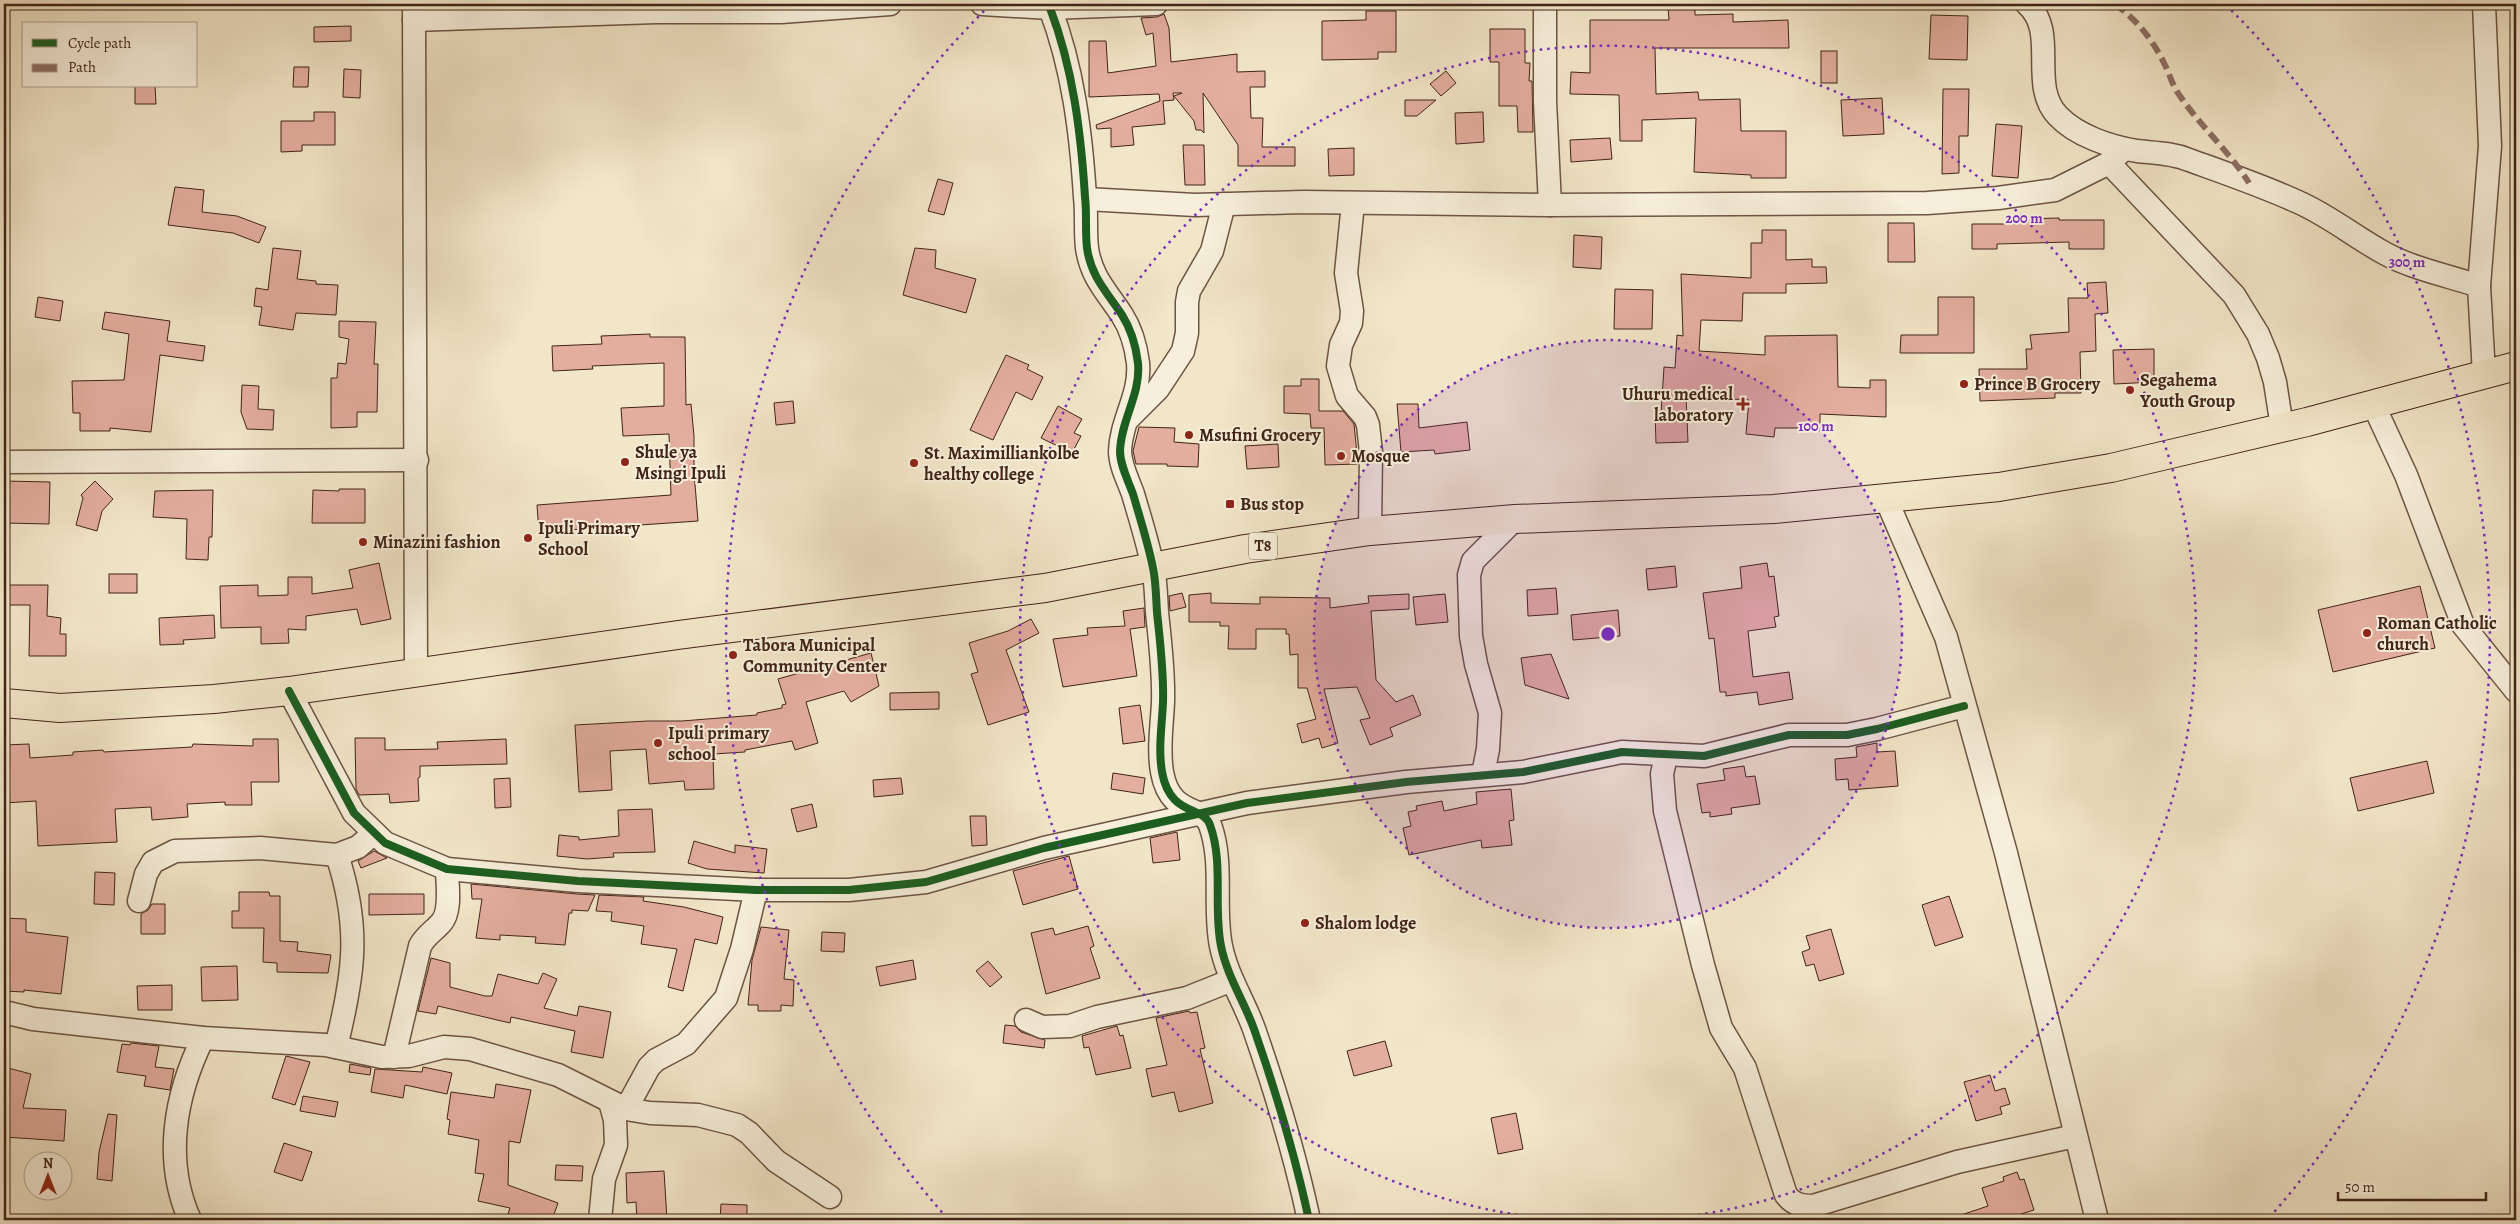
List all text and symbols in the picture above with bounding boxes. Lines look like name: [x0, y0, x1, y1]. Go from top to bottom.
legend: [22, 22, 198, 88]
text: Cycle path: [68, 33, 131, 53]
text: Path: [68, 57, 96, 77]
text: 200 m: [2005, 208, 2043, 228]
text: 300 m: [2389, 252, 2426, 272]
place label: Segahema Youth Group: [2139, 368, 2235, 413]
place label: Prince B Grocery: [1974, 372, 2101, 396]
marker: Prince B Grocery: [1958, 378, 1970, 390]
place label: Uhuru medical laboratory: [1622, 382, 1734, 427]
marker: Segahema Youth Group: [2124, 384, 2136, 396]
marker: Uhuru medical laboratory: [1737, 398, 1749, 410]
text: 100 m: [1798, 416, 1834, 436]
place label: Msufini Grocery: [1199, 423, 1321, 447]
marker: Msufini Grocery: [1183, 429, 1195, 441]
place label: Shule ya Msingi Ipuli: [635, 440, 726, 485]
place label: St. Maximilliankolbe healthy college: [924, 441, 1080, 486]
place label: Mosque: [1351, 444, 1410, 468]
marker: Mosque: [1335, 450, 1347, 462]
marker: Shule ya Msingi Ipuli: [619, 456, 631, 468]
marker: St. Maximilliankolbe healthy college: [908, 457, 920, 469]
place label: Bus stop: [1240, 492, 1304, 516]
marker: Bus stop: [1224, 498, 1236, 510]
place label: Ipuli Primary School: [538, 516, 640, 561]
place label: Minazini fashion: [373, 530, 501, 554]
marker: Ipuli Primary School: [522, 532, 534, 544]
road number: T8: [1249, 532, 1277, 560]
marker: Minazini fashion: [357, 536, 369, 548]
place label: Roman Catholic church: [2377, 611, 2497, 656]
centre of rings: [1599, 625, 1617, 643]
marker: Roman Catholic church: [2361, 627, 2373, 639]
place label: Tabora Municipal Community Center: [743, 633, 887, 678]
marker: Tabora Municipal Community Center: [727, 649, 739, 661]
place label: Ipuli primary school: [668, 721, 770, 766]
marker: Ipuli primary school: [652, 737, 664, 749]
place label: Shalom lodge: [1315, 911, 1416, 935]
marker: Shalom lodge: [1299, 917, 1311, 929]
north arrow: [22, 1152, 72, 1202]
text: N: [43, 1154, 53, 1173]
scale bar: [2338, 1169, 2485, 1201]
text: 50 m: [2345, 1177, 2375, 1197]

